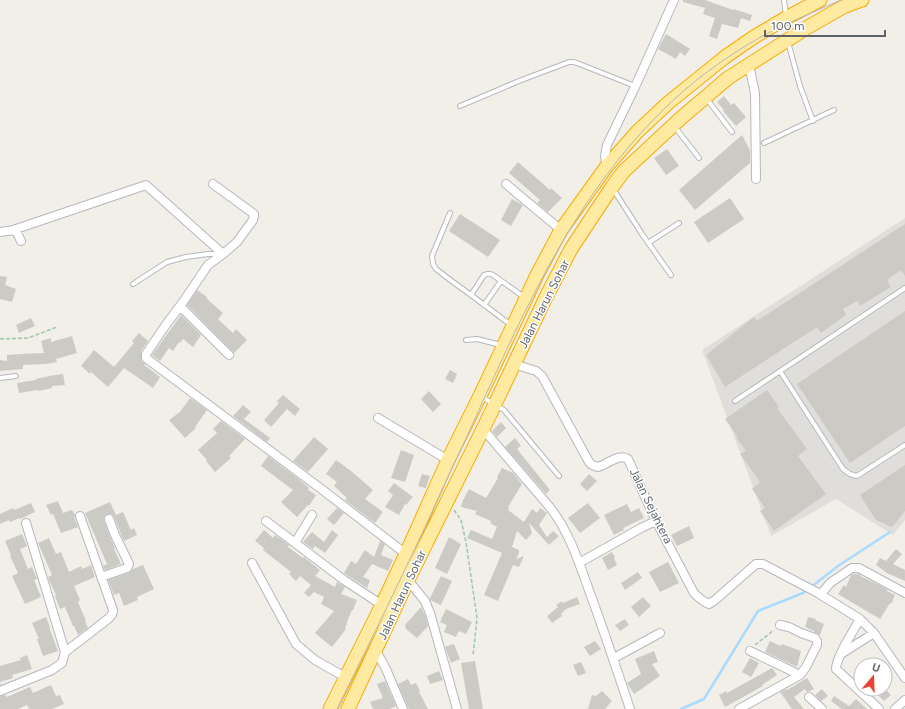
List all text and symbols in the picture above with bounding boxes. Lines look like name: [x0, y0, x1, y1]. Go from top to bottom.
scale bar: [765, 12, 885, 38]
text: 100 m: [771, 19, 805, 33]
street label: Jalan Harun Sohar: [516, 257, 572, 351]
street label: Jalan Sejahtera: [627, 466, 675, 546]
street label: Jalan Harun Sohar: [375, 548, 429, 642]
north arrow: [853, 657, 893, 697]
text: U: [870, 661, 882, 676]

